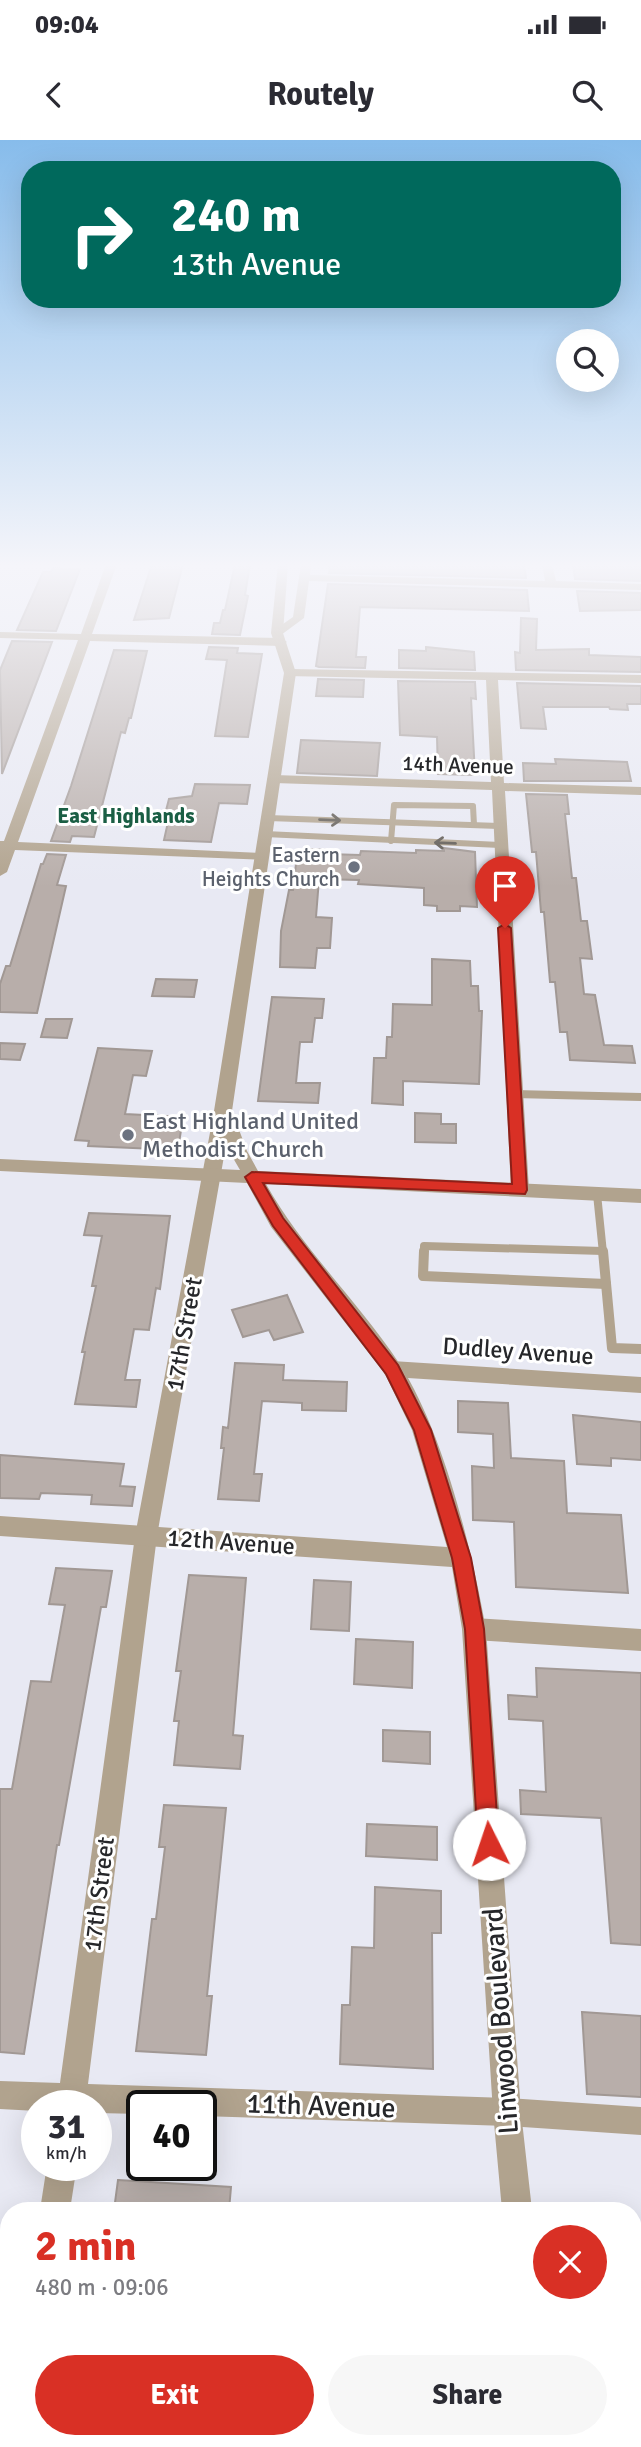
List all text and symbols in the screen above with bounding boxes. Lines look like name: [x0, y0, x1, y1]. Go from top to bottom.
text: 09:04: [35, 9, 99, 41]
text: Routely: [267, 75, 374, 114]
icon: back: [35, 76, 73, 114]
icon: search: [568, 76, 606, 114]
text: 240 m: [171, 185, 301, 245]
icon: right: [56, 189, 147, 280]
text: 13th Avenue: [171, 245, 341, 284]
map controls: [556, 329, 619, 392]
button: search: [556, 329, 619, 392]
street label: 14th Avenue: [402, 750, 514, 780]
district label: East Highlands: [57, 803, 195, 829]
one-way arrow: [318, 814, 341, 827]
one-way arrow: [434, 836, 457, 849]
place label: Eastern Heights Church: [202, 842, 340, 892]
pin: [475, 856, 535, 928]
marker: Eastern Heights Church: [346, 859, 362, 875]
icon: arrive: [486, 867, 524, 905]
place label: East Highland United Methodist Church: [142, 1106, 359, 1164]
marker: East Highland United Methodist Church: [120, 1127, 136, 1143]
street label: 17th Street: [159, 1275, 209, 1393]
street label: Dudley Avenue: [441, 1331, 595, 1371]
street label: 12th Avenue: [166, 1523, 296, 1561]
position arrow: [452, 1807, 526, 1881]
street label: 17th Street: [77, 1835, 121, 1953]
street label: Linwood Boulevard: [476, 1907, 526, 2135]
street label: 11th Avenue: [246, 2086, 396, 2126]
speed limit sign: 40: [126, 2090, 217, 2181]
text: 31: [48, 2105, 85, 2148]
text: km/h: [46, 2142, 87, 2164]
text: 2 min: [35, 2221, 136, 2272]
button: close: [533, 2225, 607, 2299]
text: 480 m · 09:06: [35, 2273, 169, 2302]
button: Exit: [35, 2355, 314, 2435]
button: Share: [328, 2355, 607, 2435]

